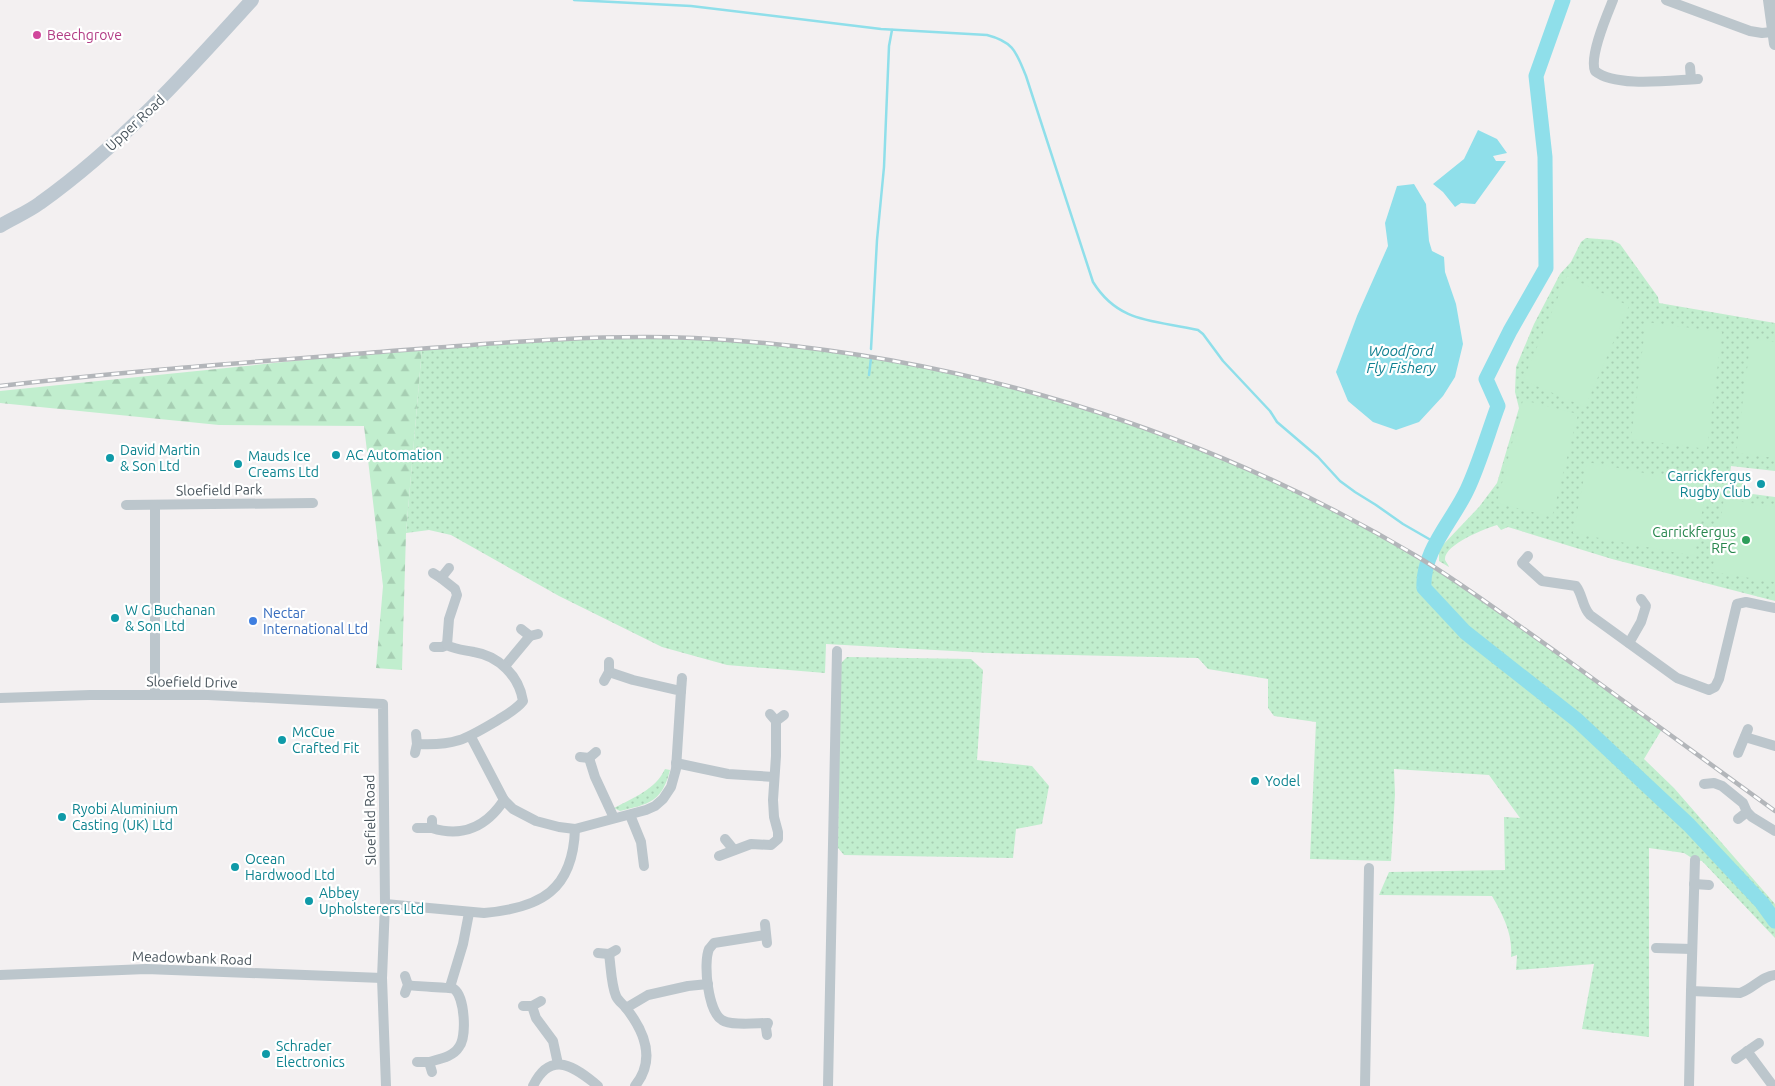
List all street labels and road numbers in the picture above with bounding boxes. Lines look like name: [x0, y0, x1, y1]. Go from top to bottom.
street label: Upper Road: [102, 92, 168, 154]
street label: Sloefield Park: [176, 481, 262, 499]
street label: Sloefield Drive: [146, 673, 238, 691]
street label: Sloefield Road: [361, 775, 379, 865]
street label: Meadowbank Road: [132, 948, 252, 968]

